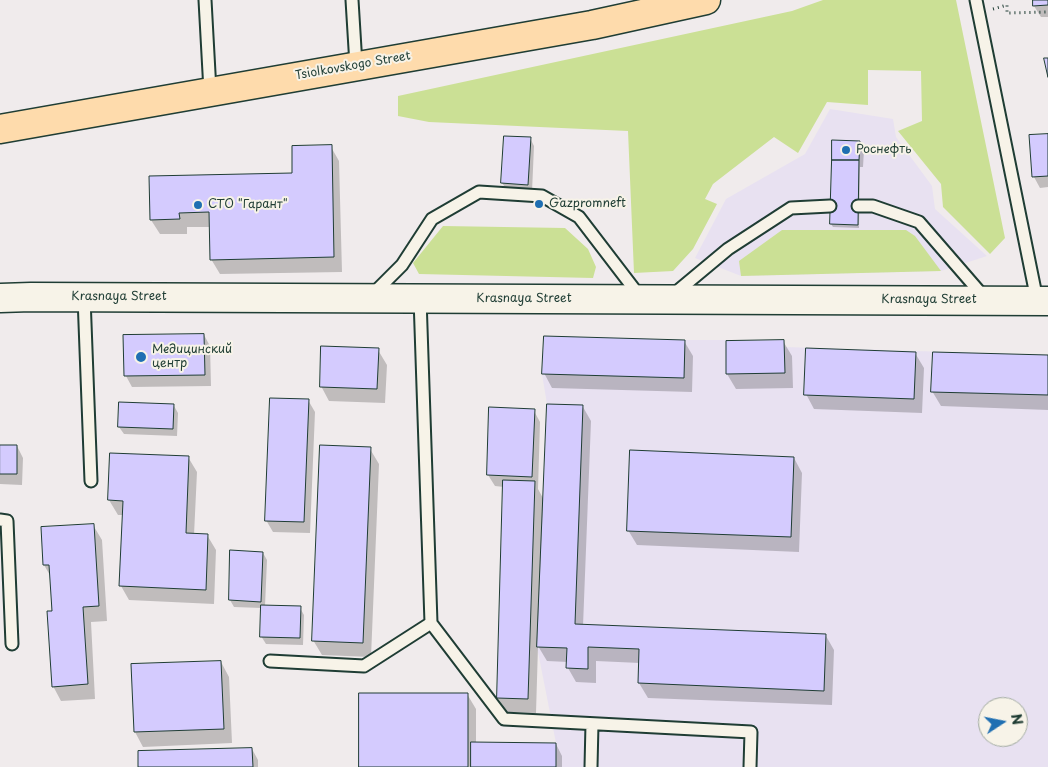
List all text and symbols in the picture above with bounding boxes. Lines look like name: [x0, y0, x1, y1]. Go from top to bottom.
street label: Tsiolkovskogo Street: [294, 49, 412, 83]
place label: Роснефть: [856, 143, 911, 157]
marker: Роснефть: [840, 144, 852, 156]
place label: Gazpromneft: [549, 197, 626, 211]
place label: СТО "Гарант": [208, 198, 288, 212]
marker: Gazpromneft: [533, 198, 545, 210]
marker: СТО "Гарант": [192, 199, 204, 211]
street label: Krasnaya Street: [71, 290, 167, 304]
street label: Krasnaya Street: [476, 292, 572, 306]
street label: Krasnaya Street: [881, 293, 977, 307]
place label: Медицинский центр: [152, 343, 232, 371]
marker: Медицинский центр: [134, 350, 148, 364]
north arrow: [978, 697, 1028, 747]
text: N: [1006, 712, 1029, 727]

